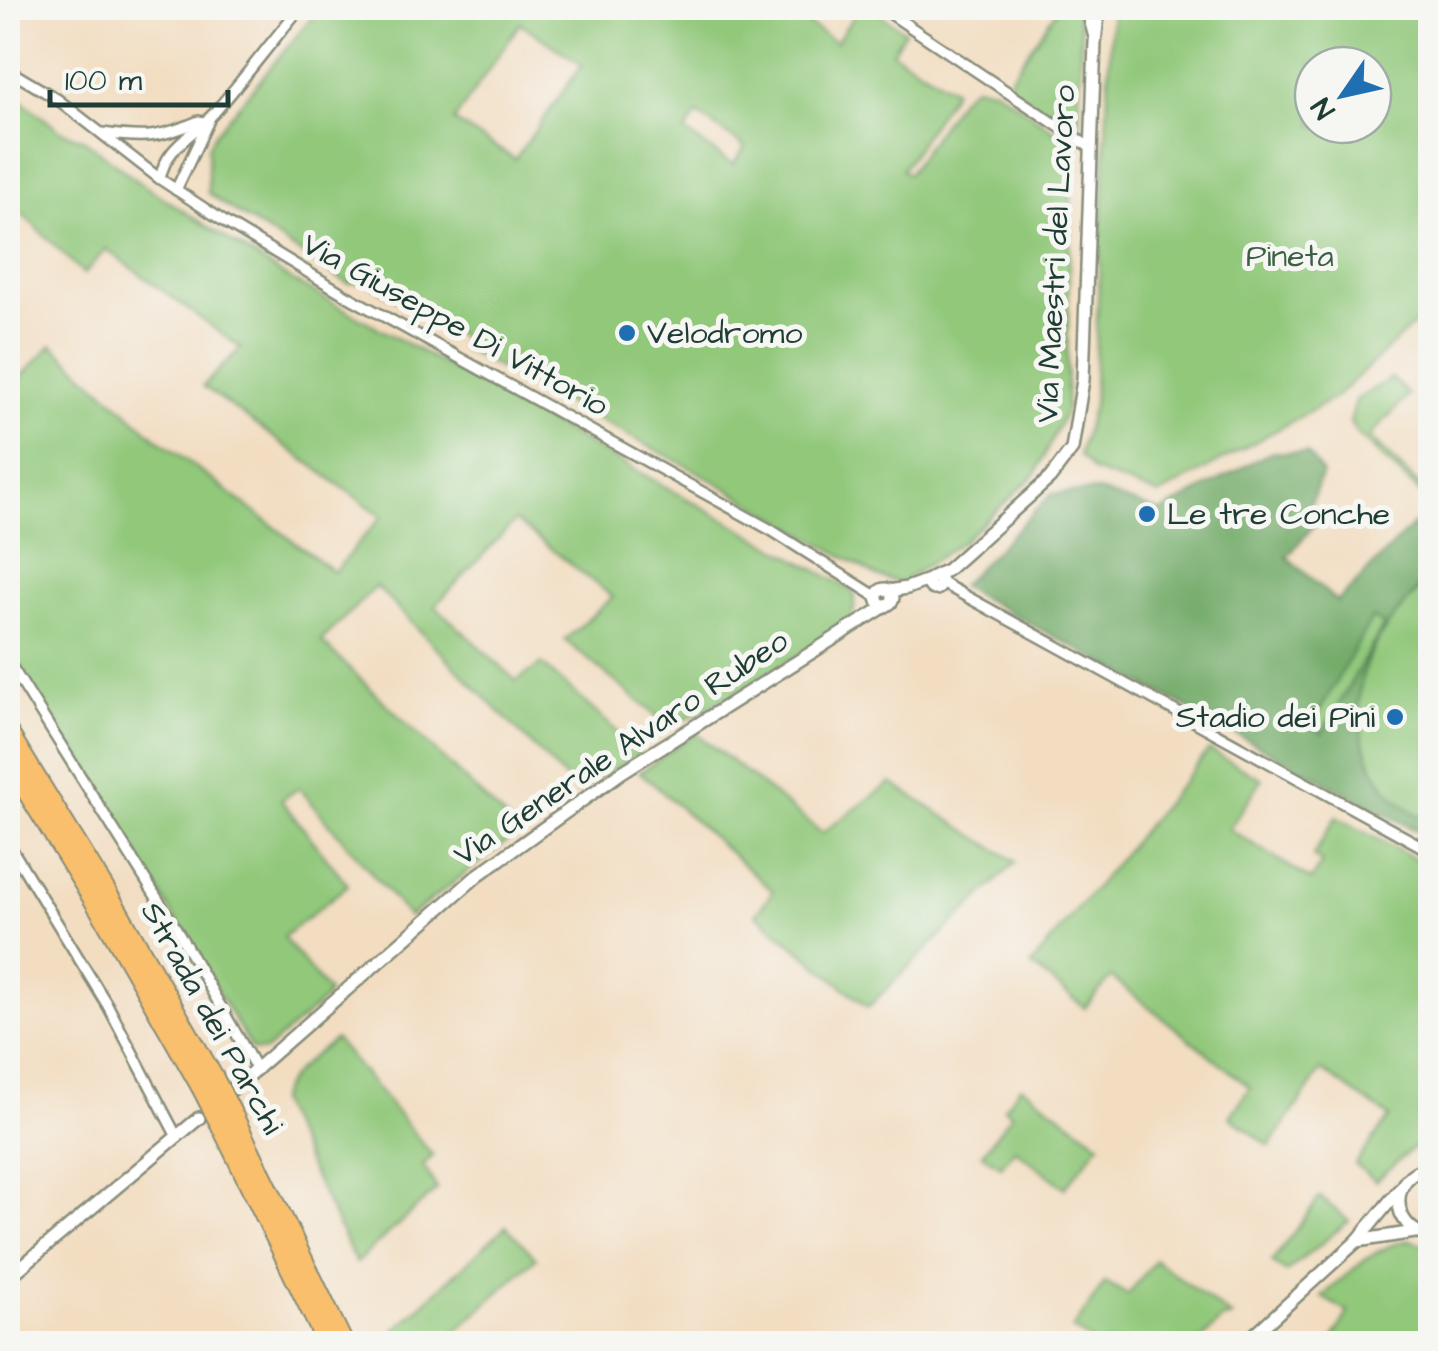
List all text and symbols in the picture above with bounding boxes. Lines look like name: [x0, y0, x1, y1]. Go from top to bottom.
scale bar: [50, 45, 228, 107]
north arrow: [1293, 45, 1393, 145]
text: 100 m: [65, 60, 143, 102]
street label: Via Maestri del Lavoro: [1025, 84, 1087, 424]
text: N: [1302, 90, 1345, 126]
street label: Via Giuseppe Di Vittorio: [294, 222, 616, 428]
park label: Pineta: [1246, 234, 1334, 279]
place label: Velodromo: [647, 311, 802, 356]
marker: Velodromo: [616, 322, 638, 344]
place label: Le tre Conche: [1167, 492, 1390, 537]
marker: Le tre Conche: [1136, 503, 1158, 525]
street label: Via Generale Alvaro Rubeo: [445, 619, 797, 877]
place label: Stadio dei Pini: [1176, 695, 1375, 740]
marker: Stadio dei Pini: [1384, 706, 1406, 728]
street label: Strada dei Parchi: [129, 894, 295, 1143]

